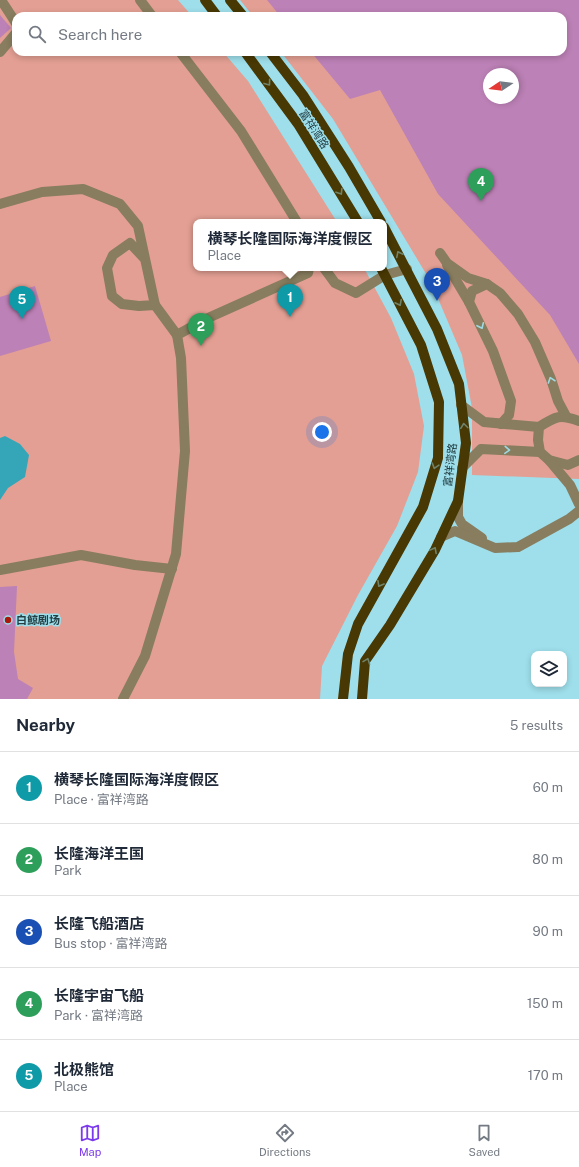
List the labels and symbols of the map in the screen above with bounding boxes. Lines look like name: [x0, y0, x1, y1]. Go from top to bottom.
north arrow: [483, 68, 519, 104]
one-way arrow: [263, 79, 270, 86]
street label: 富祥湾路: [297, 107, 331, 151]
pin: 4: [468, 168, 494, 201]
one-way arrow: [335, 188, 343, 195]
one-way arrow: [396, 250, 404, 258]
pin: 3: [424, 268, 450, 301]
pin: 1: [277, 284, 303, 317]
pin: 5: [9, 286, 35, 319]
one-way arrow: [394, 299, 402, 306]
pin: 2: [188, 313, 214, 346]
one-way arrow: [476, 321, 484, 329]
one-way arrow: [547, 377, 556, 384]
your location: [312, 422, 332, 442]
one-way arrow: [459, 423, 468, 429]
street label: 富祥湾路: [441, 442, 459, 488]
one-way arrow: [504, 446, 510, 455]
one-way arrow: [431, 463, 440, 470]
one-way arrow: [430, 547, 437, 554]
one-way arrow: [378, 579, 385, 587]
place label: 白鲸剧场: [16, 614, 60, 626]
marker: 白鲸剧场: [3, 615, 13, 625]
one-way arrow: [362, 658, 370, 665]

